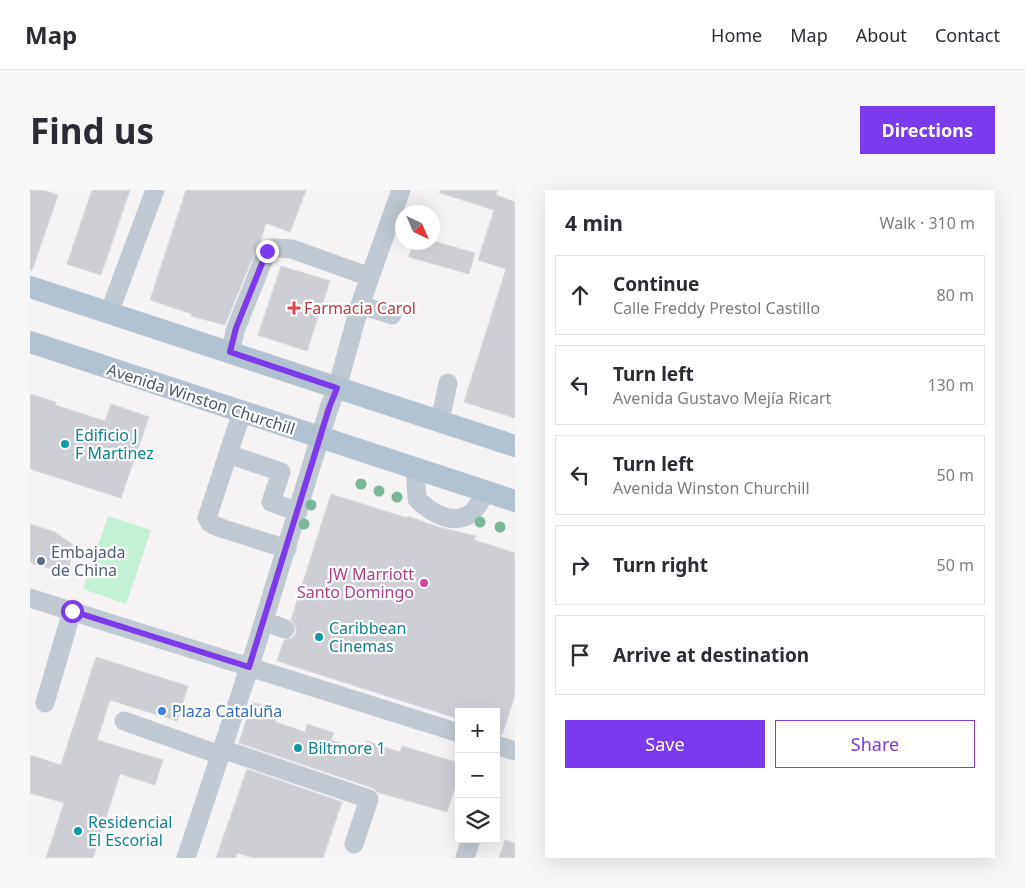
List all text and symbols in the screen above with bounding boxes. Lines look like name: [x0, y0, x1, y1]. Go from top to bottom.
text: Map: [25, 18, 77, 51]
text: Home: [711, 23, 762, 47]
text: Map: [790, 23, 828, 47]
text: About: [856, 23, 907, 47]
text: Contact: [935, 23, 1000, 47]
button: Directions: [860, 106, 995, 154]
text: Find us: [30, 107, 154, 154]
north arrow: [395, 205, 440, 250]
text: 4 min: [565, 209, 623, 237]
text: Walk · 310 m: [880, 212, 975, 234]
route end: [256, 240, 279, 263]
text: Continue: [613, 271, 699, 297]
icon: ahead: [566, 281, 594, 309]
text: 80 m: [937, 284, 974, 306]
place label: Farmacia Carol: [304, 297, 416, 319]
text: Calle Freddy Prestol Castillo: [613, 297, 820, 319]
marker: Farmacia Carol: [288, 302, 300, 314]
street label: Avenida Winston Churchill: [104, 358, 298, 440]
text: Turn left: [613, 361, 694, 387]
icon: left: [566, 371, 594, 399]
text: 130 m: [927, 374, 974, 396]
text: Avenida Gustavo Mejía Ricart: [613, 387, 831, 409]
place label: Edificio J F Martinez: [75, 424, 154, 464]
marker: Edificio J F Martinez: [59, 438, 71, 450]
text: Turn left: [613, 451, 694, 477]
icon: left: [566, 461, 594, 489]
text: 50 m: [937, 464, 974, 486]
text: Avenida Winston Churchill: [613, 477, 810, 499]
place label: Embajada de China: [51, 541, 126, 581]
icon: right: [566, 551, 594, 579]
text: Turn right: [613, 552, 708, 578]
text: 50 m: [937, 554, 974, 576]
marker: Embajada de China: [35, 555, 47, 567]
place label: JW Marriott Santo Domingo: [297, 563, 414, 603]
marker: JW Marriott Santo Domingo: [418, 577, 430, 589]
route start: [61, 600, 84, 623]
place label: Caribbean Cinemas: [329, 617, 406, 657]
marker: Caribbean Cinemas: [313, 631, 325, 643]
icon: arrive: [566, 641, 594, 669]
text: Arrive at destination: [613, 642, 809, 668]
place label: Plaza Cataluña: [172, 700, 282, 722]
marker: Plaza Cataluña: [156, 705, 168, 717]
map controls: [455, 708, 500, 843]
button: +: [455, 708, 500, 753]
button: Save: [565, 720, 765, 768]
button: Share: [775, 720, 975, 768]
place label: Biltmore 1: [308, 737, 386, 759]
marker: Biltmore 1: [292, 742, 304, 754]
button: −: [455, 753, 500, 798]
button: layers: [455, 798, 500, 843]
place label: Residencial El Escorial: [88, 811, 172, 851]
marker: Residencial El Escorial: [72, 825, 84, 837]

